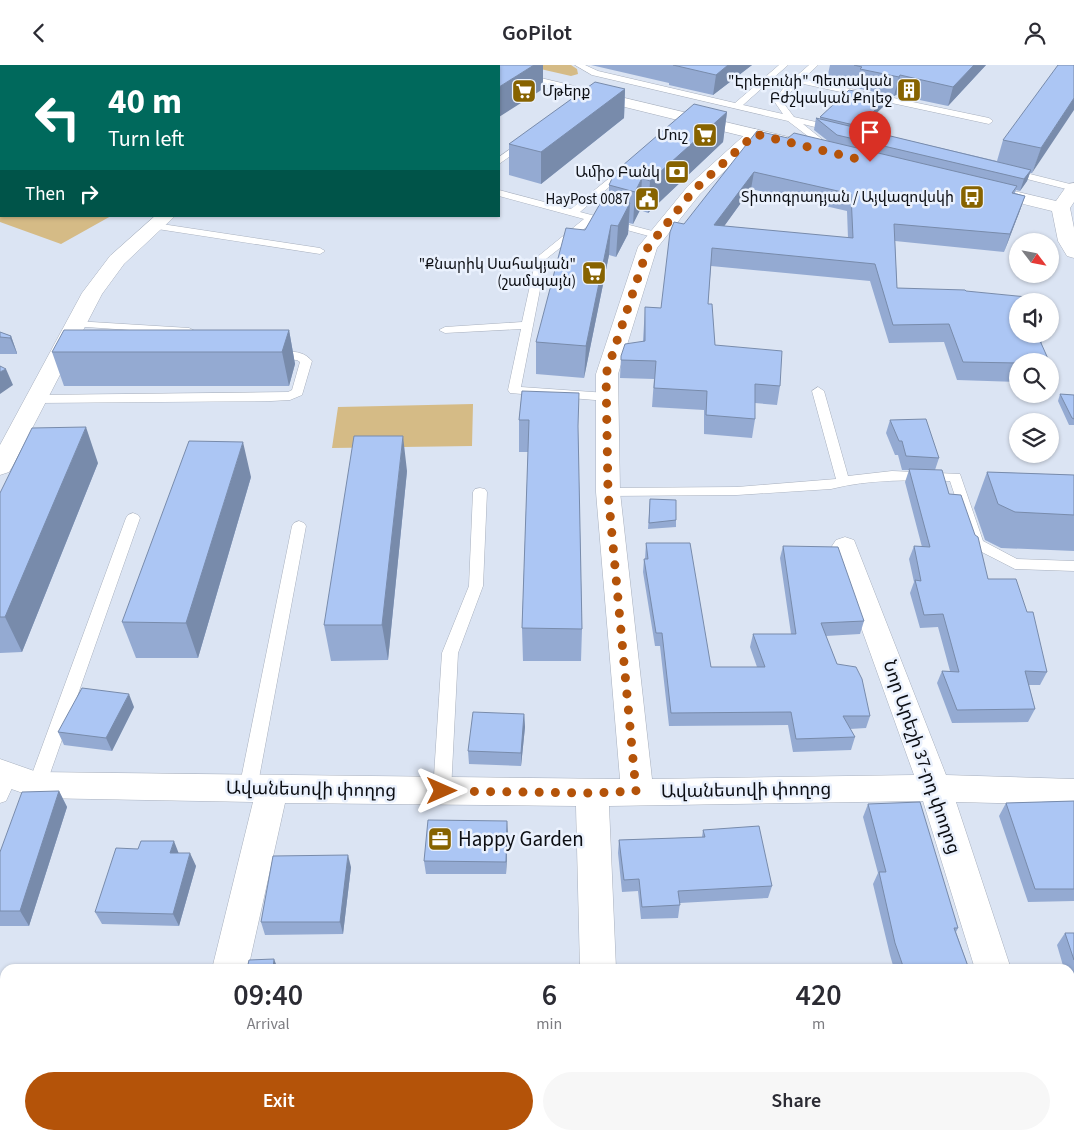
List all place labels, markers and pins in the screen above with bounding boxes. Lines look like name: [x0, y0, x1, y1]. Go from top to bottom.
place label: "Էրեբունի" Պետական Բժշկական Քոլեջ: [728, 71, 892, 109]
building icon: "Էրեբունի" Պետական Բժշկական Քոլեջ: [896, 77, 922, 103]
supermarket icon: Մթերք: [511, 78, 537, 104]
place label: Մթերք: [542, 81, 591, 102]
pin: [849, 111, 891, 162]
supermarket icon: Մուշ: [692, 122, 718, 148]
place label: Մուշ: [657, 125, 688, 146]
bank icon: Ամիօ Բանկ: [664, 159, 690, 185]
place label: Ամիօ Բանկ: [575, 162, 660, 183]
bus stop icon: Տիտոգրադյան / Այվազովսկի: [959, 184, 985, 210]
public building icon: HayPost 0087: [634, 186, 660, 212]
place label: Տիտոգրադյան / Այվազովսկի: [741, 187, 954, 208]
place label: HayPost 0087: [546, 189, 630, 210]
place label: "Քնարիկ Սահակյան" (շամպայն): [419, 254, 576, 292]
supermarket icon: "Քնարիկ Սահակյան" (շամպայն): [581, 260, 607, 286]
place label: Happy Garden: [458, 824, 584, 854]
office icon: Happy Garden: [427, 826, 453, 852]

